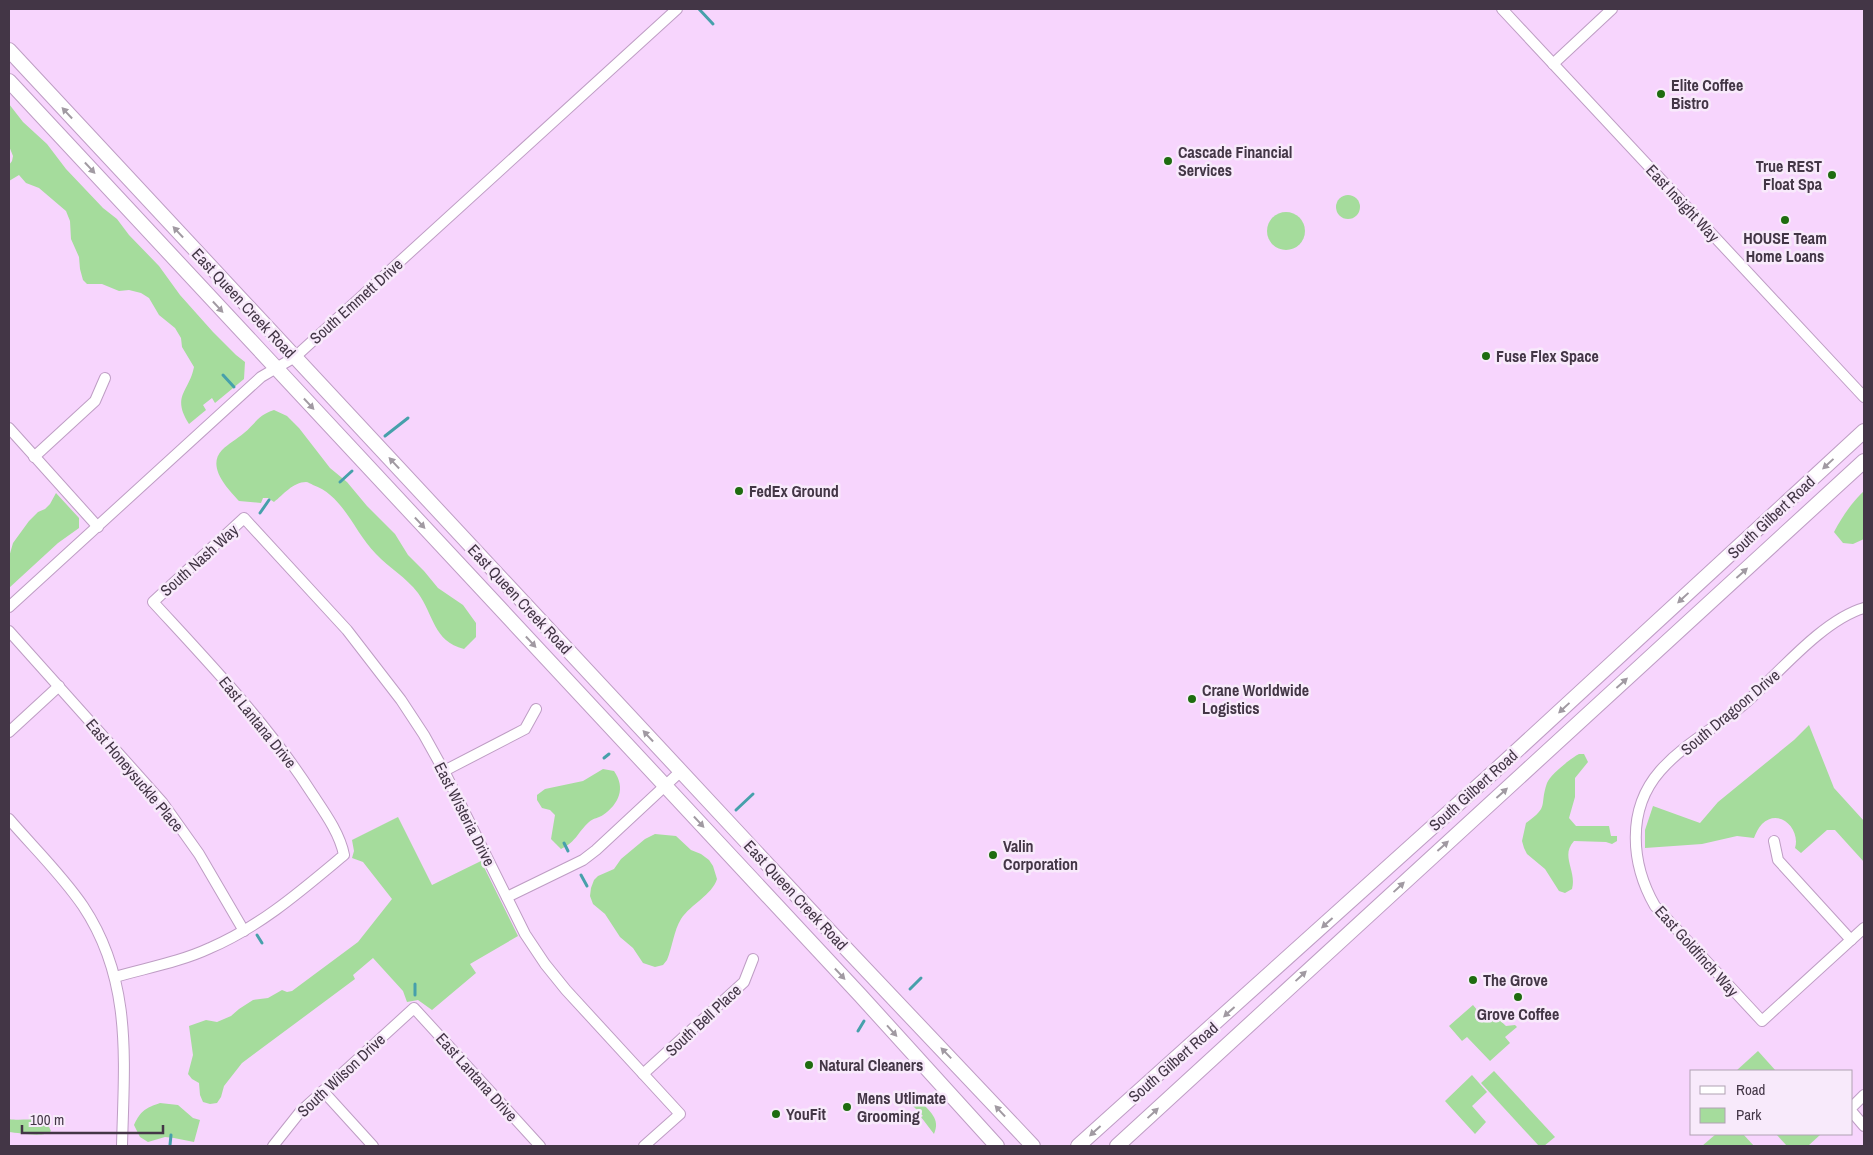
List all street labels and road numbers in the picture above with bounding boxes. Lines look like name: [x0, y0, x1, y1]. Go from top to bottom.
street label: East Insight Way: [1641, 159, 1725, 247]
street label: East Queen Creek Road: [187, 243, 301, 363]
street label: South Emmett Drive: [305, 253, 407, 349]
street label: South Gilbert Road: [1722, 471, 1820, 563]
street label: South Nash Way: [155, 519, 243, 601]
street label: East Queen Creek Road: [463, 539, 577, 659]
street label: South Dragoon Drive: [1676, 664, 1784, 760]
street label: East Lantana Drive: [214, 671, 302, 773]
street label: East Honeysuckle Place: [81, 714, 189, 836]
street label: South Gilbert Road: [1424, 744, 1522, 836]
street label: East Wisteria Drive: [429, 758, 501, 870]
street label: East Queen Creek Road: [739, 835, 853, 955]
street label: East Goldfinch Way: [1650, 901, 1744, 1002]
street label: South Bell Place: [660, 979, 746, 1061]
street label: South Gilbert Road: [1123, 1017, 1223, 1107]
street label: South Wilson Drive: [292, 1028, 390, 1122]
street label: East Lantana Drive: [431, 1028, 523, 1126]

